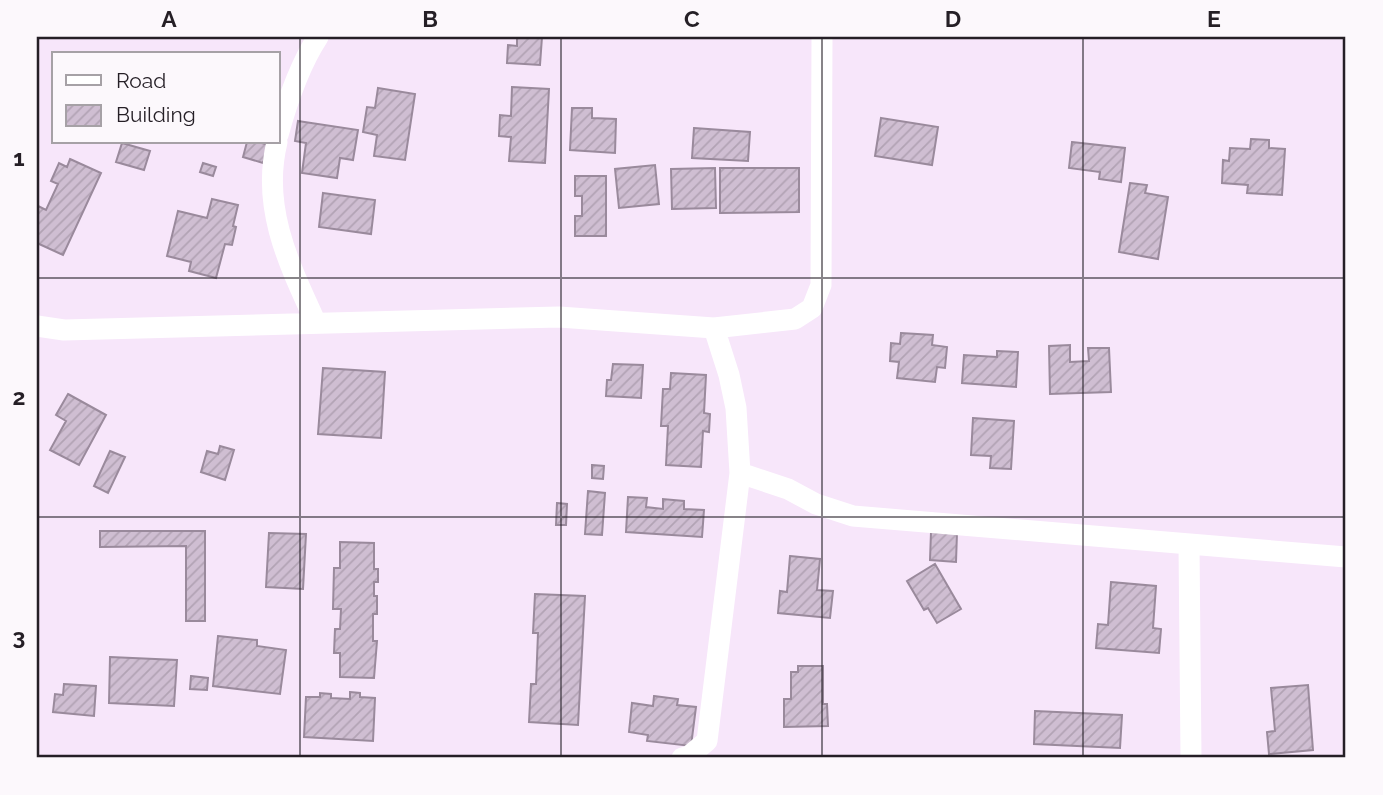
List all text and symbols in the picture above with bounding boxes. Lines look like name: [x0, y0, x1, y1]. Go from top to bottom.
text: A: [161, 5, 177, 32]
text: B: [422, 5, 438, 32]
text: C: [684, 5, 700, 32]
text: D: [945, 5, 961, 32]
text: E: [1207, 5, 1221, 32]
legend: [52, 52, 280, 144]
text: Road: [116, 68, 166, 93]
text: Building: [116, 102, 196, 127]
text: 1: [13, 144, 25, 171]
text: 2: [13, 383, 25, 410]
text: 3: [13, 623, 25, 650]

